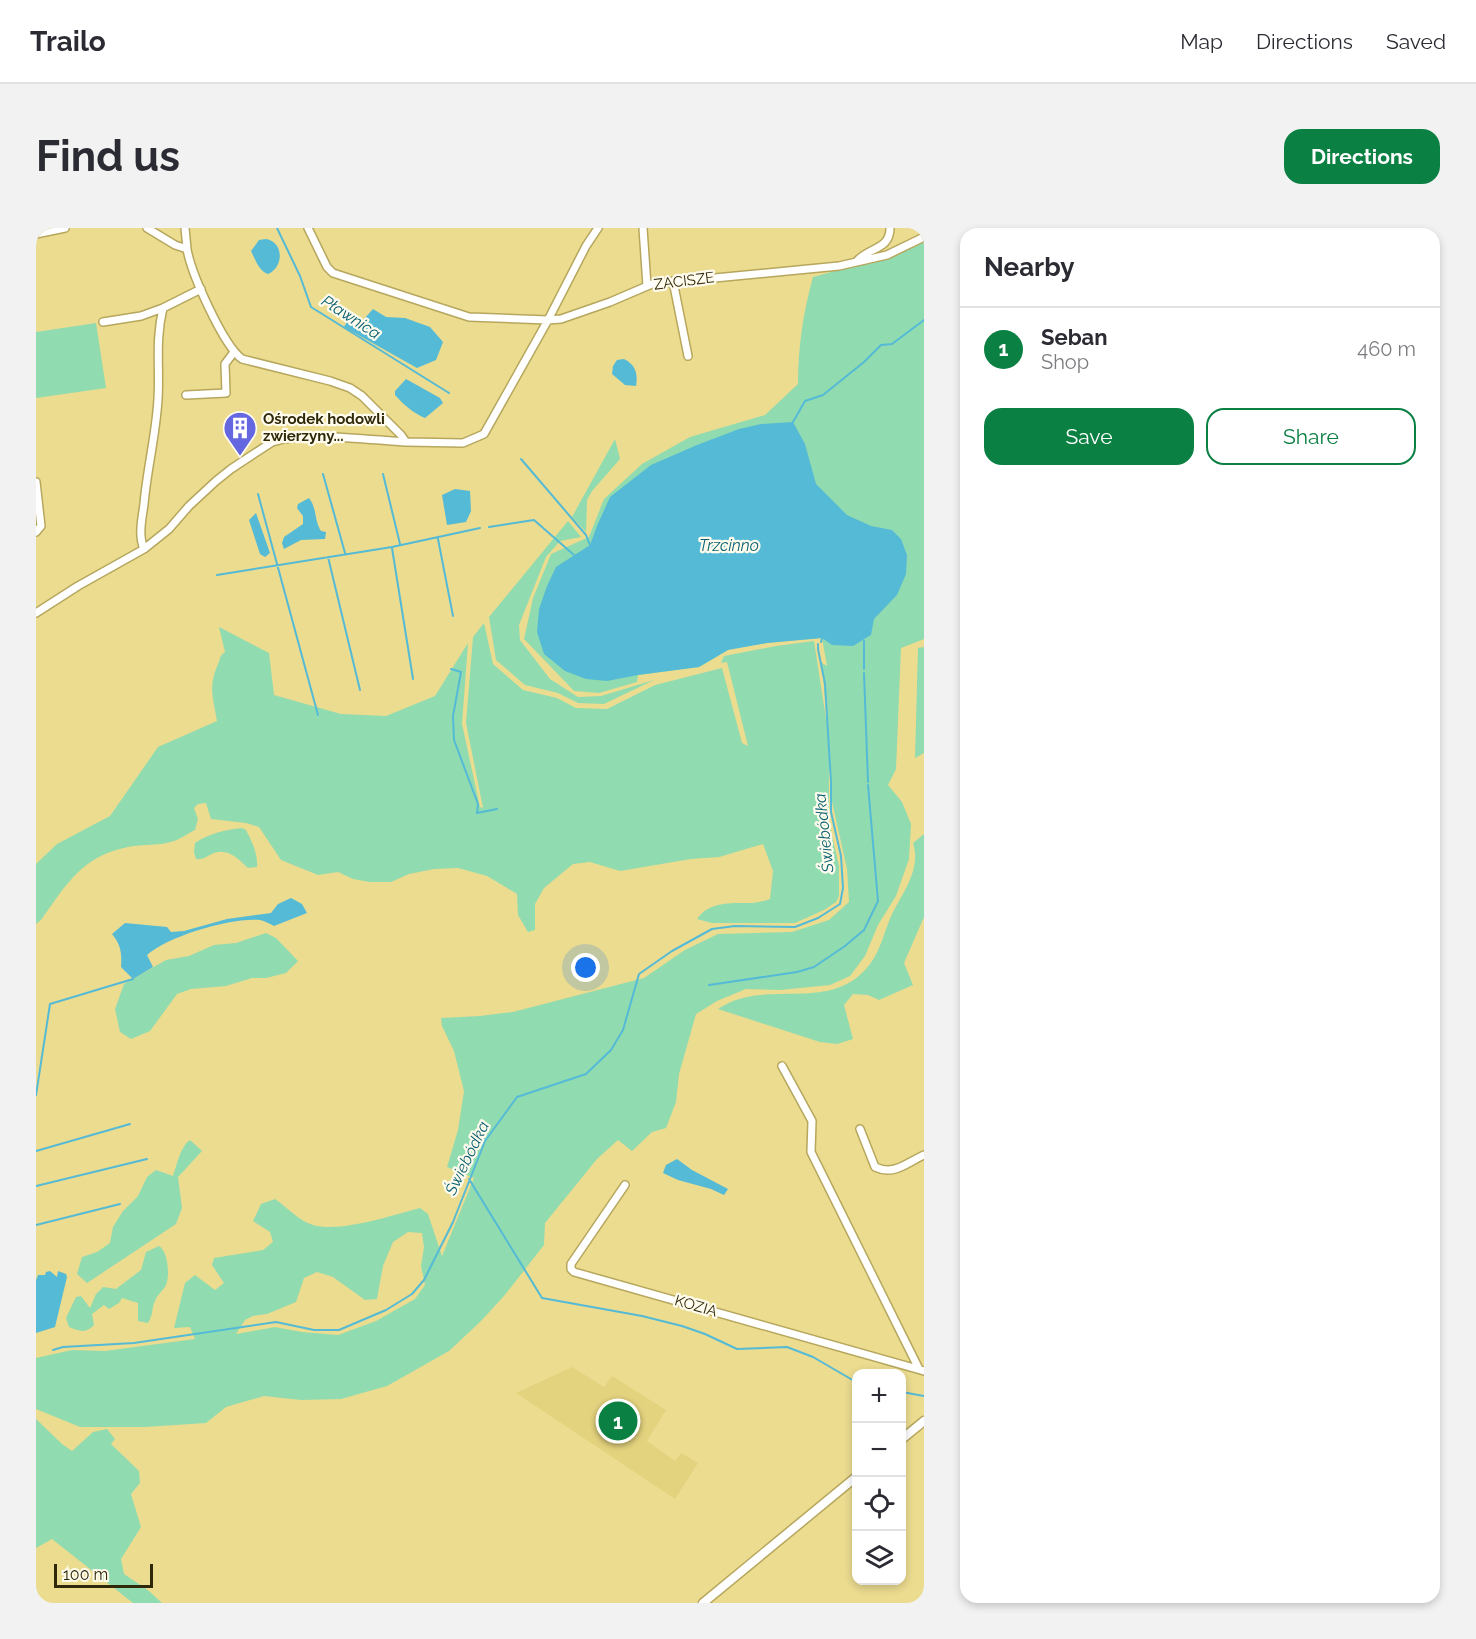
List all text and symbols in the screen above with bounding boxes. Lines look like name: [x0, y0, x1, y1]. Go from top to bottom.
text: Trailo: [30, 25, 106, 58]
text: Map: [1180, 29, 1223, 54]
text: Directions: [1256, 29, 1353, 54]
text: Saved: [1386, 29, 1446, 54]
button: Directions: [1284, 129, 1440, 184]
text: Find us: [36, 132, 180, 181]
text: Nearby: [984, 252, 1074, 282]
street label: ZACISZE: [653, 268, 715, 294]
water label: Pławnica: [318, 291, 384, 343]
text: Seban: [1041, 324, 1108, 350]
text: 1: [999, 337, 1008, 361]
text: 460 m: [1357, 337, 1416, 361]
text: Shop: [1041, 350, 1089, 374]
button: Save: [984, 408, 1194, 465]
button: Share: [1206, 408, 1416, 465]
building icon: Ośrodek hodowli zwierzyny...: [222, 410, 258, 457]
place label: Ośrodek hodowli zwierzyny...: [263, 410, 385, 445]
water label: Trzcinno: [699, 536, 759, 555]
water label: Świebódka: [809, 792, 838, 875]
your location: [571, 953, 600, 982]
water label: Świebódka: [440, 1117, 493, 1199]
street label: KOZIA: [673, 1291, 719, 1321]
map controls: [852, 1369, 906, 1585]
button: +: [852, 1369, 906, 1423]
pin: 1: [598, 1398, 638, 1444]
button: −: [852, 1423, 906, 1477]
button: locate: [852, 1477, 906, 1531]
button: layers: [852, 1531, 906, 1585]
scale bar: [54, 1561, 153, 1588]
text: 100 m: [63, 1565, 108, 1584]

